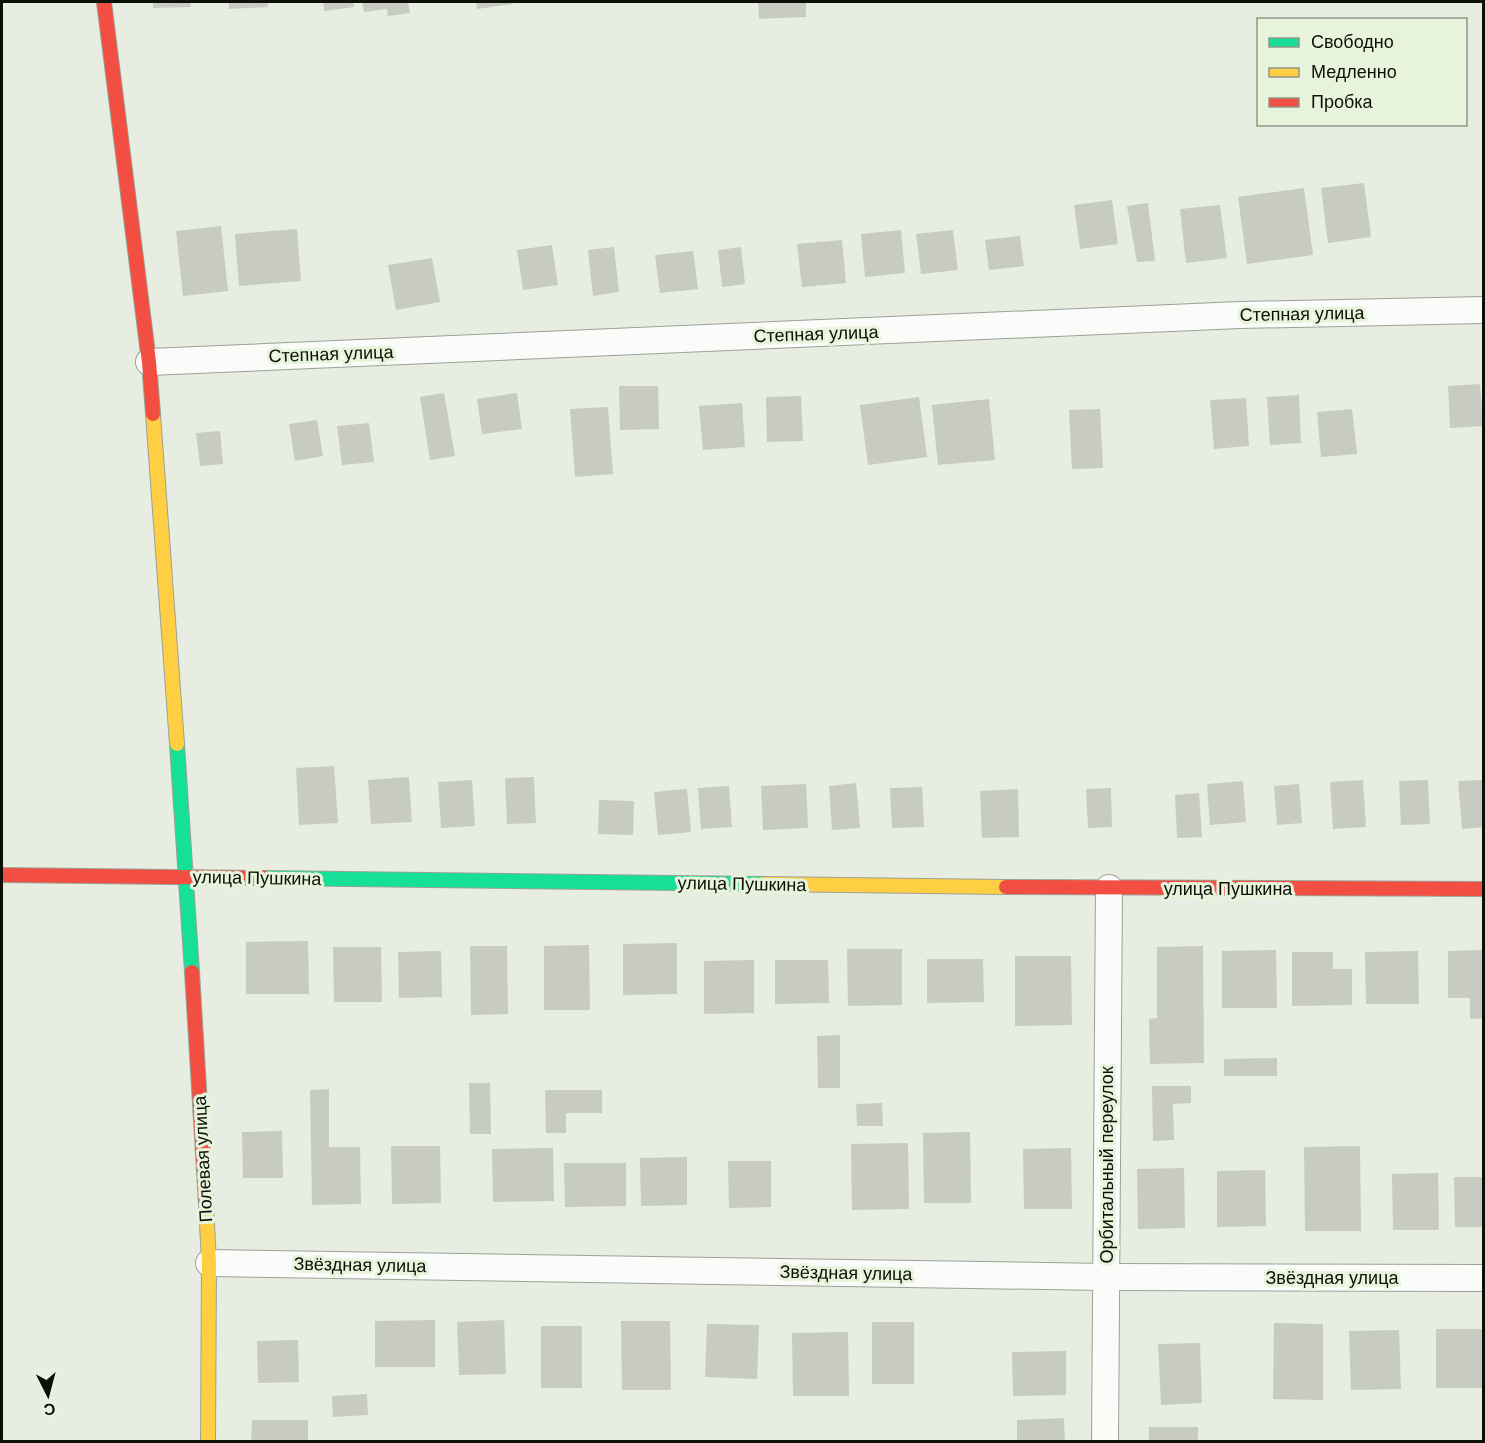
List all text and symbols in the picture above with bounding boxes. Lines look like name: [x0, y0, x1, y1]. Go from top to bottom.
legend: [1257, 18, 1467, 126]
text: Свободно: [1311, 32, 1394, 52]
text: Медленно: [1311, 62, 1397, 82]
text: Пробка: [1311, 92, 1374, 112]
street label: Степная улица: [1239, 303, 1366, 325]
street label: Степная улица: [753, 322, 880, 346]
street label: Степная улица: [268, 342, 395, 366]
street label: улица Пушкина: [192, 867, 323, 889]
street label: улица Пушкина: [677, 873, 808, 895]
street label: улица Пушкина: [1164, 879, 1293, 899]
street label: Орбитальный переулок: [1097, 1066, 1117, 1264]
street label: Полевая улица: [190, 1094, 216, 1223]
street label: Звёздная улица: [293, 1254, 428, 1276]
street label: Звёздная улица: [779, 1262, 914, 1284]
street label: Звёздная улица: [1266, 1268, 1399, 1288]
north arrow: [18, 1365, 78, 1425]
text: С: [42, 1400, 56, 1419]

